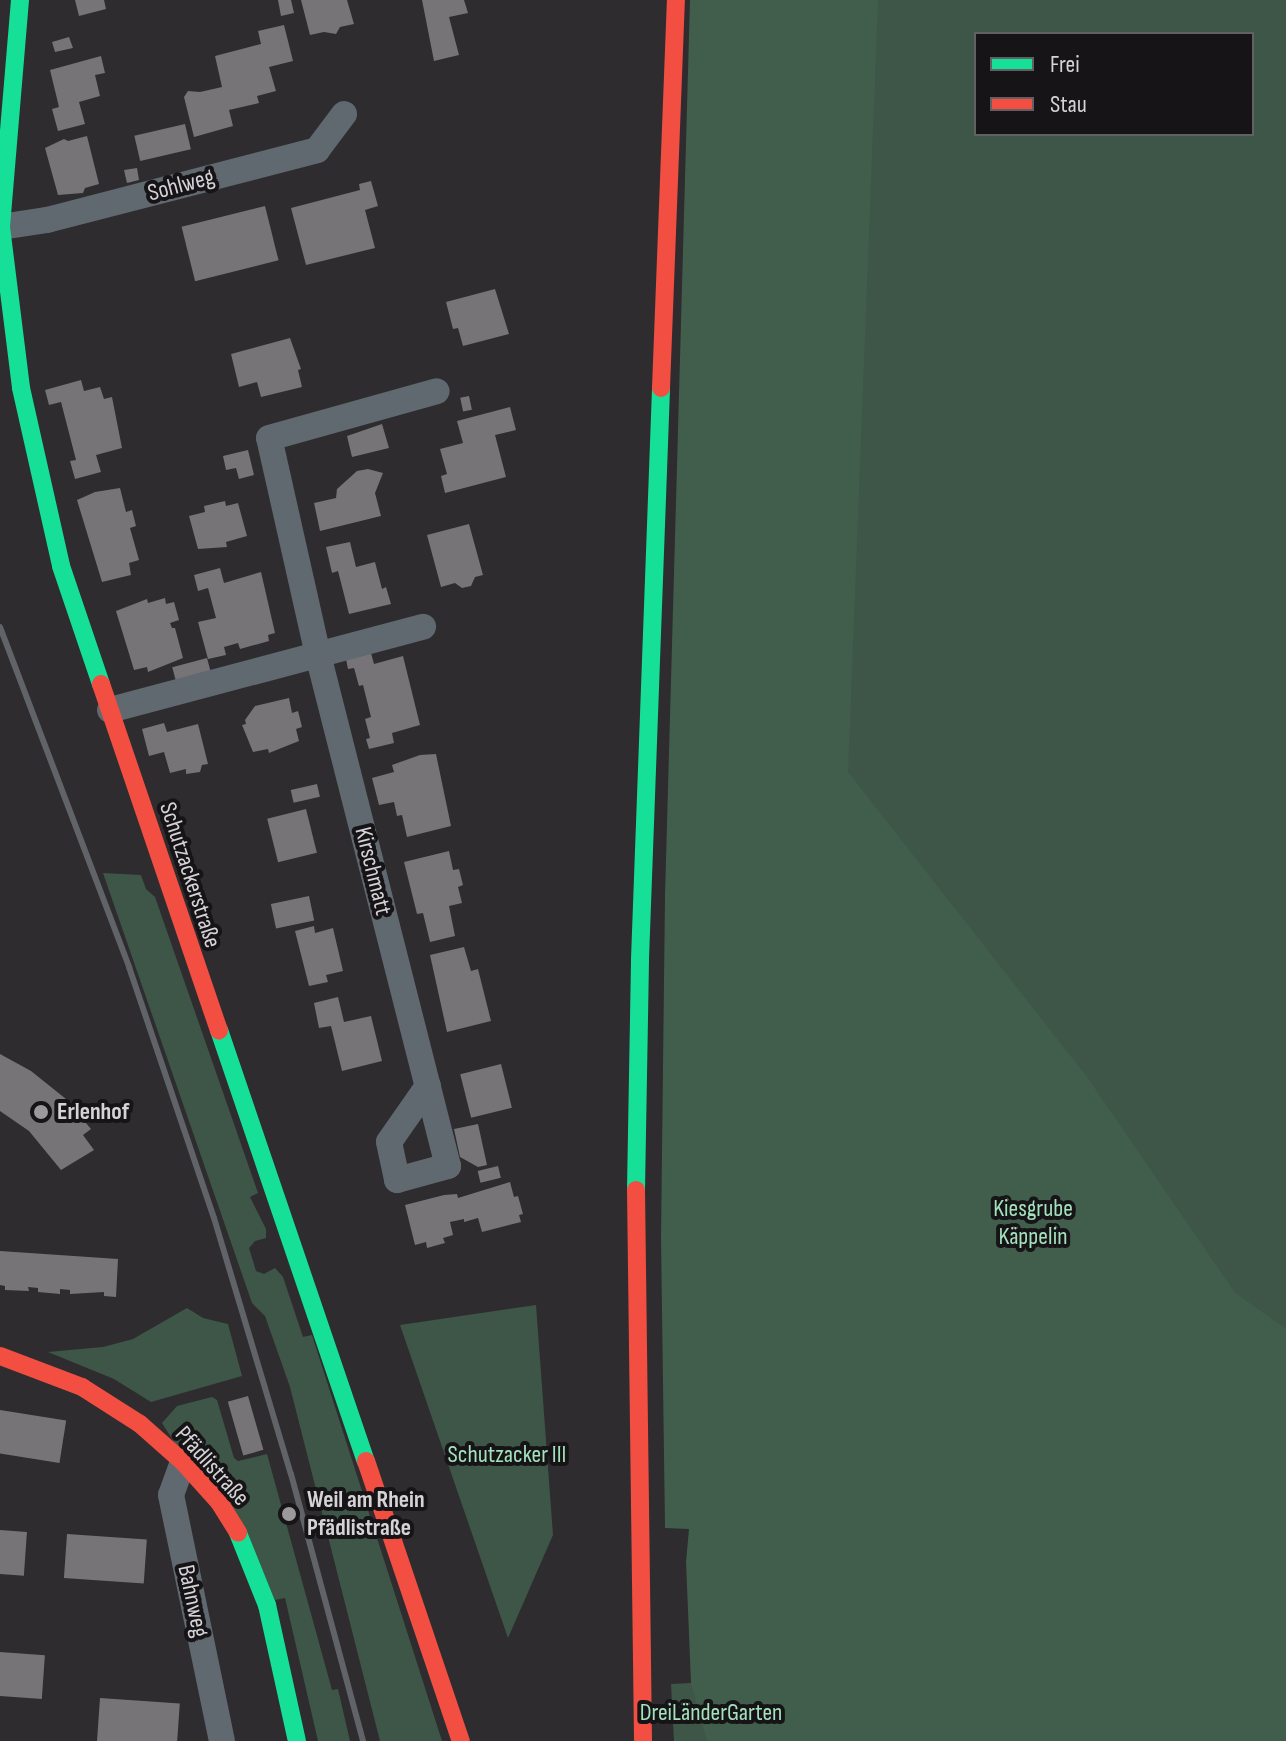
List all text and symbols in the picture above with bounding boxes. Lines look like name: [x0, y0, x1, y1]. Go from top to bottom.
legend: [974, 32, 1254, 136]
text: Frei: [1050, 50, 1080, 79]
text: Stau: [1050, 90, 1087, 119]
street label: Sohlweg: [145, 162, 217, 208]
street label: Schutzackerstraße: [153, 799, 227, 951]
street label: Kirschmatt: [348, 824, 398, 918]
place label: Erlenhof: [57, 1098, 129, 1126]
marker: Erlenhof: [32, 1103, 50, 1121]
park label: Kiesgrube Käppelin: [993, 1195, 1073, 1251]
street label: Pfädlistraße: [169, 1420, 255, 1512]
park label: Schutzacker III: [448, 1441, 566, 1469]
place label: Weil am Rhein Pfädlistraße: [307, 1486, 425, 1542]
marker: Weil am Rhein Pfädlistraße: [278, 1503, 300, 1525]
street label: Bahnweg: [171, 1562, 215, 1640]
park label: DreiLänderGarten: [640, 1699, 782, 1727]

